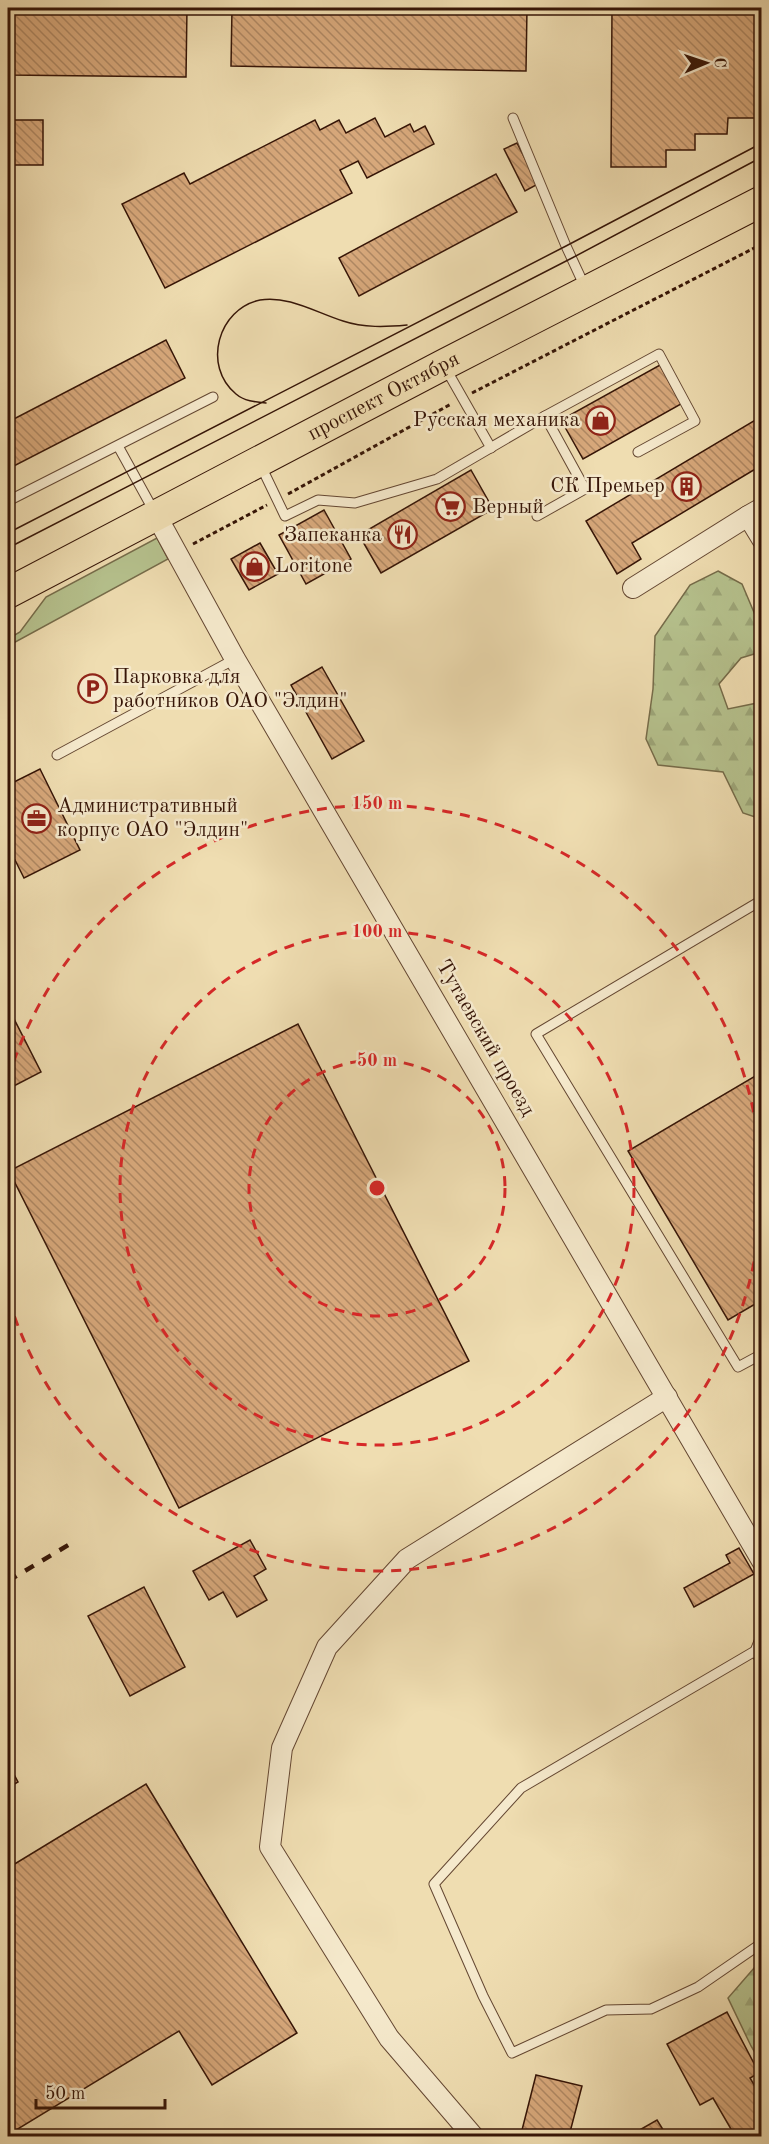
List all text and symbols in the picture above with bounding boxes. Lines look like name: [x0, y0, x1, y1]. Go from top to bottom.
north arrow: [676, 33, 736, 93]
text: С: [711, 57, 727, 68]
street label: проспект Октября: [304, 348, 463, 444]
shop icon: Русская механика: [585, 404, 617, 436]
place label: Русская механика: [413, 410, 580, 431]
building icon: СК Премьер: [670, 470, 702, 502]
place label: СК Премьер: [550, 476, 665, 497]
supermarket icon: Верный: [435, 491, 467, 523]
place label: Верный: [472, 497, 544, 518]
restaurant icon: Запеканка: [387, 519, 419, 551]
place label: Запеканка: [284, 525, 382, 546]
shop icon: Loritone: [238, 550, 270, 582]
place label: Loritone: [275, 556, 353, 577]
place label: Парковка для работников ОАО "Элдин": [113, 667, 347, 712]
parking icon: Парковка для работников ОАО "Элдин": [76, 673, 108, 705]
text: 150 m: [352, 795, 402, 813]
place label: Административный корпус ОАО "Элдин": [57, 796, 248, 841]
office icon: Административный корпус ОАО "Элдин": [20, 802, 52, 834]
text: 100 m: [352, 923, 402, 941]
street label: Тутаевский проезд: [432, 956, 538, 1120]
text: 50 m: [357, 1052, 397, 1070]
centre of rings: [367, 1178, 387, 1198]
scale bar: [36, 2072, 165, 2110]
text: 50 m: [45, 2085, 85, 2103]

